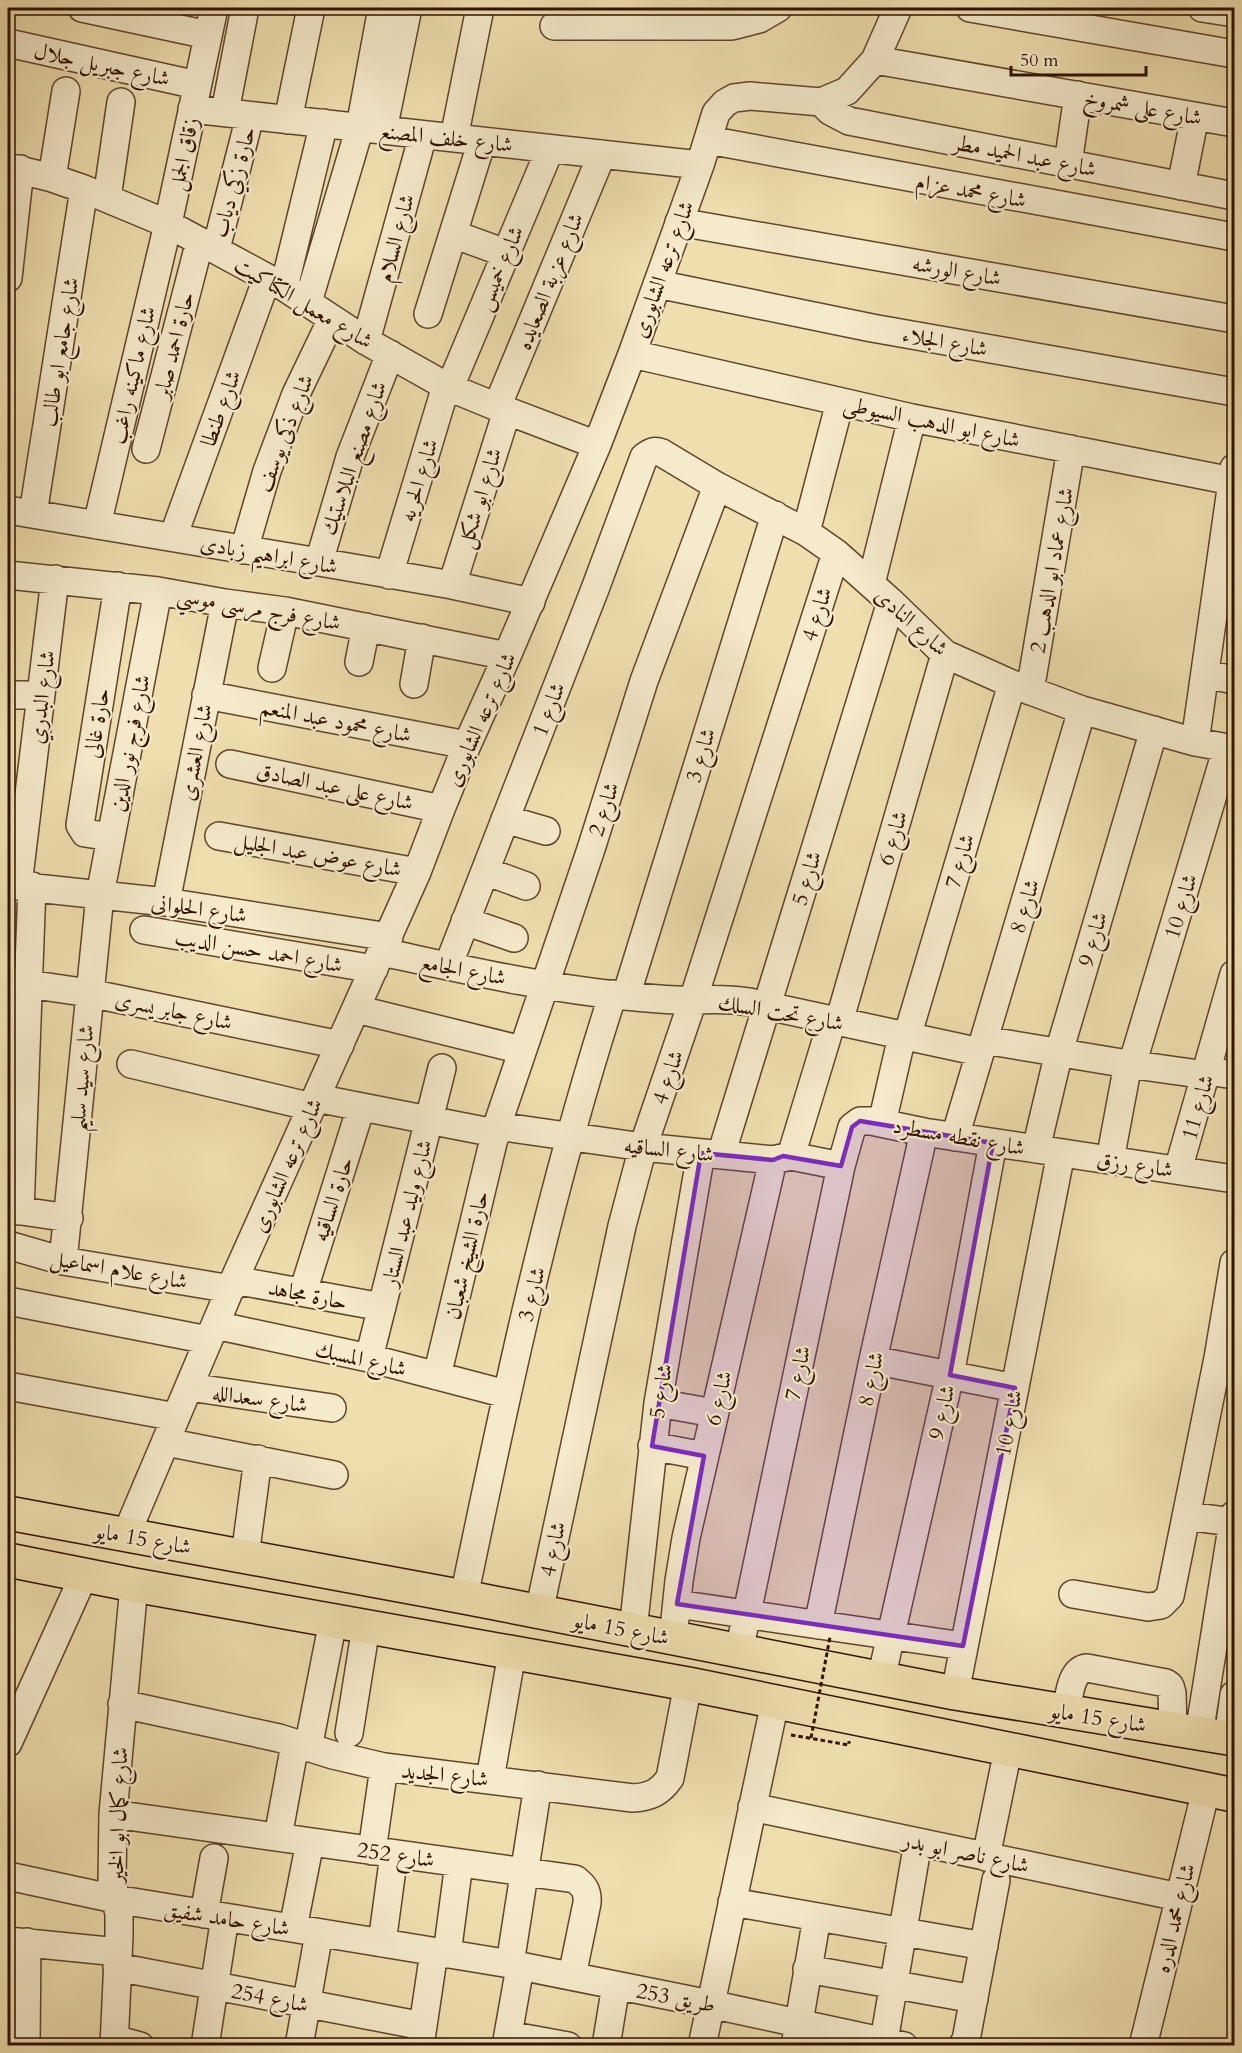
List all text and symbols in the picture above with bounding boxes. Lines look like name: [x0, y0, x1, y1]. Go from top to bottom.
street label: شارع جبريل جلال: [30, 36, 173, 97]
scale bar: [1011, 39, 1146, 77]
text: 50 m: [1020, 48, 1059, 73]
street label: شارع على شمروخ: [1081, 83, 1204, 137]
street label: زقاق الجمل: [162, 115, 206, 194]
street label: شارع خلف المصنع: [377, 116, 514, 164]
street label: حارة زكي دياب: [205, 123, 266, 242]
street label: شارع عبد الحميد مطر: [948, 127, 1099, 187]
street label: شارع محمد عزام: [912, 166, 1029, 219]
street label: شارع السلام: [370, 191, 426, 287]
street label: شارع ترعه الشابورى: [624, 197, 704, 343]
street label: شارع عزبة الصعايده: [509, 208, 594, 356]
street label: شارع خميس: [469, 221, 534, 317]
street label: شارع الورشه: [909, 248, 1004, 297]
street label: شارع معمل الكتاكيت: [227, 250, 378, 359]
street label: شارع جامع ابو طالب: [33, 275, 91, 430]
street label: حارة احمد صابر: [146, 289, 202, 404]
street label: شارع ماكينه راغب: [103, 303, 166, 448]
street label: شارع الجلاء: [899, 320, 990, 367]
street label: شارع طنطا: [193, 366, 251, 452]
street label: شارع ذكى يوسف: [249, 370, 324, 497]
street label: شارع مصنع البلاستيك: [314, 377, 398, 541]
street label: شارع ابو الدهب السيوطى: [840, 389, 1023, 458]
street label: شارع الحريه: [392, 435, 449, 526]
street label: شارع ابو شكل: [450, 444, 512, 553]
street label: شارع عماد ابو الدهب 2: [1023, 485, 1084, 656]
street label: شارع ابراهيم زبادى: [197, 528, 340, 588]
street label: شارع فرج مرسى موسي: [174, 580, 343, 643]
street label: شارع النادى: [866, 581, 955, 665]
street label: شارع 4: [794, 583, 843, 646]
street label: شارع ترعه الشابورى: [438, 648, 527, 792]
street label: شارع البدري: [21, 649, 66, 746]
street label: شارع فرج نور الدين: [102, 672, 162, 815]
street label: شارع 1: [525, 678, 576, 742]
street label: حارة غالى: [77, 686, 117, 760]
street label: شارع محمود عبد المنعم: [257, 692, 414, 755]
street label: شارع العشرى: [172, 701, 223, 804]
street label: شارع 3: [679, 724, 726, 787]
street label: شارع على عبد الصادق: [253, 756, 416, 821]
street label: شارع 2: [581, 778, 630, 841]
street label: شارع 6: [871, 808, 918, 870]
street label: شارع عوض عبد الجليل: [231, 826, 404, 887]
street label: شارع 7: [938, 831, 985, 893]
street label: شارع 5: [785, 847, 832, 910]
street label: شارع 10: [1157, 870, 1208, 943]
street label: شارع 8: [1003, 875, 1050, 938]
street label: شارع الحلوانى: [149, 887, 249, 934]
street label: شارع 9: [1071, 909, 1118, 971]
street label: شارع احمد حسن الديب: [172, 921, 345, 983]
street label: شارع الجامع: [416, 947, 508, 997]
street label: شارع جابر يسرى: [112, 984, 235, 1041]
street label: شارع تحت السلك: [715, 987, 846, 1042]
street label: شارع سيد سليم: [62, 1023, 108, 1133]
street label: شارع 4: [645, 1046, 694, 1109]
street label: شارع 11: [1174, 1071, 1224, 1144]
street label: شارع ترعه الشابورى: [244, 1094, 333, 1238]
street label: شارع نقطه مسطرد: [890, 1111, 1027, 1166]
street label: شارع الساقيه: [622, 1130, 715, 1173]
street label: شارع وليد عبد الستار: [374, 1136, 443, 1293]
street label: شارع رزق: [1094, 1145, 1175, 1188]
street label: حارة الساقيه: [305, 1153, 361, 1246]
street label: حارة الشيخ شعبان: [438, 1188, 500, 1323]
street label: شارع علام اسماعيل: [47, 1243, 190, 1301]
street label: شارع 3: [511, 1264, 556, 1325]
street label: حارة مجاهد: [266, 1273, 350, 1317]
street label: شارع المسبك: [312, 1334, 409, 1387]
street label: شارع 7: [778, 1343, 821, 1404]
street label: شارع 8: [851, 1349, 894, 1410]
street label: شارع 5: [642, 1361, 683, 1421]
street label: شارع 6: [698, 1368, 743, 1429]
street label: شارع سعدالله: [210, 1377, 309, 1423]
street label: شارع 9: [921, 1382, 966, 1443]
street label: شارع 10: [988, 1388, 1033, 1459]
street label: شارع 15 مايو: [90, 1515, 194, 1565]
street label: شارع 4: [533, 1519, 576, 1580]
street label: شارع 15 مايو: [567, 1605, 672, 1656]
street label: شارع 15 مايو: [1045, 1695, 1149, 1743]
street label: شارع كمال ابو الخير: [101, 1747, 138, 1886]
street label: شارع الجديد: [400, 1756, 490, 1797]
street label: شارع ناصر ابو بدر: [897, 1825, 1032, 1884]
street label: شارع 252: [355, 1835, 437, 1878]
street label: شارع محمد الدره: [1147, 1860, 1206, 1977]
street label: شارع حامد شفيق: [161, 1894, 292, 1947]
street label: شارع 254: [228, 1976, 311, 2023]
street label: طريق 253: [634, 1976, 718, 2020]

